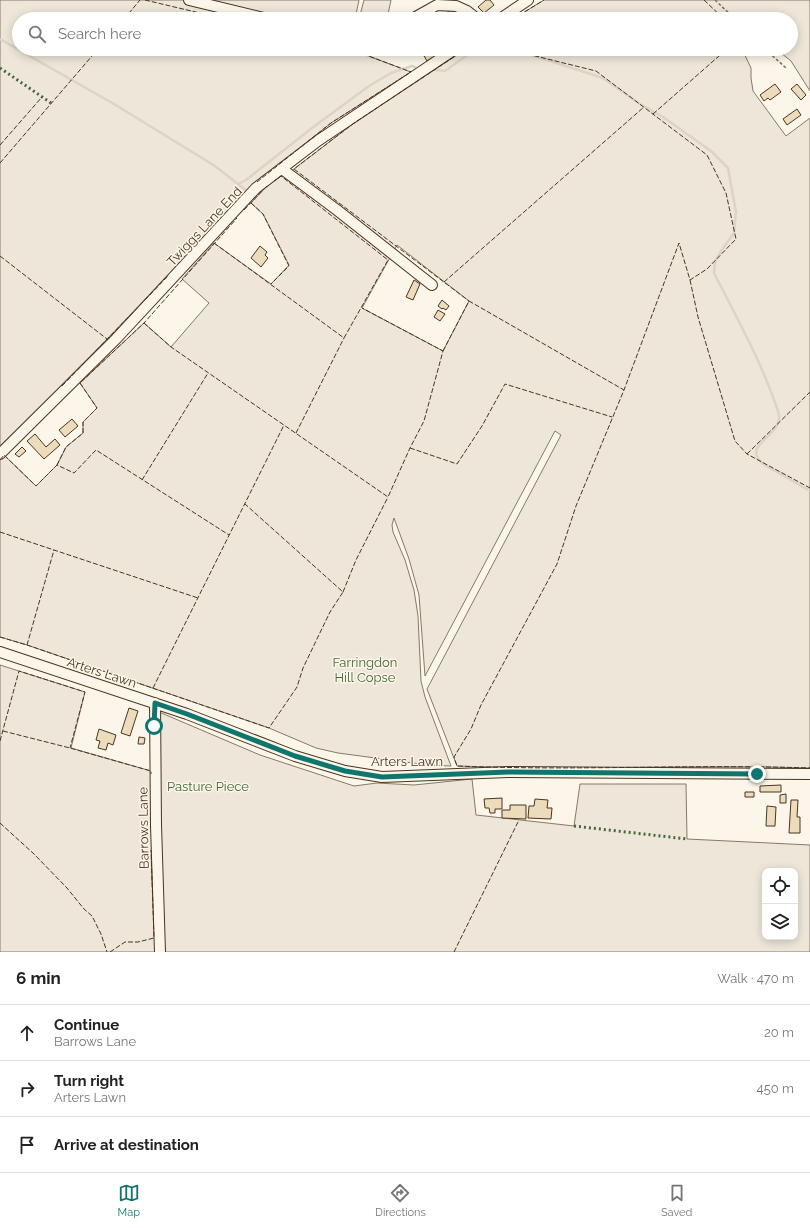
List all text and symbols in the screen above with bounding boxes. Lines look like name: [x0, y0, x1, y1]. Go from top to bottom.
search box: [12, 12, 798, 56]
icon: search: [26, 23, 48, 45]
text: Search here: [58, 25, 141, 43]
street label: Twiggs Lane End: [164, 184, 245, 269]
street label: Arters Lawn: [65, 654, 138, 691]
park label: Farringdon Hill Copse: [333, 655, 397, 685]
route start: [145, 717, 163, 735]
street label: Arters Lawn: [371, 754, 443, 769]
route end: [748, 765, 766, 783]
park label: Pasture Piece: [167, 779, 249, 794]
street label: Barrows Lane: [135, 786, 152, 869]
map controls: [762, 868, 798, 940]
button: locate: [762, 868, 798, 904]
button: layers: [762, 904, 798, 940]
text: 6 min: [16, 968, 61, 988]
text: Walk · 470 m: [717, 971, 794, 986]
text: Continue: [54, 1016, 119, 1034]
icon: ahead: [16, 1022, 38, 1044]
text: 20 m: [764, 1025, 794, 1040]
text: Barrows Lane: [54, 1034, 136, 1049]
text: Turn right: [54, 1072, 124, 1090]
icon: right: [16, 1078, 38, 1100]
text: 450 m: [757, 1081, 794, 1096]
text: Arters Lawn: [54, 1090, 126, 1105]
icon: arrive: [16, 1134, 38, 1156]
text: Arrive at destination: [54, 1136, 199, 1154]
tab: Map: [118, 1182, 140, 1219]
tab: Directions: [375, 1182, 426, 1219]
tab: Saved: [661, 1182, 692, 1219]

